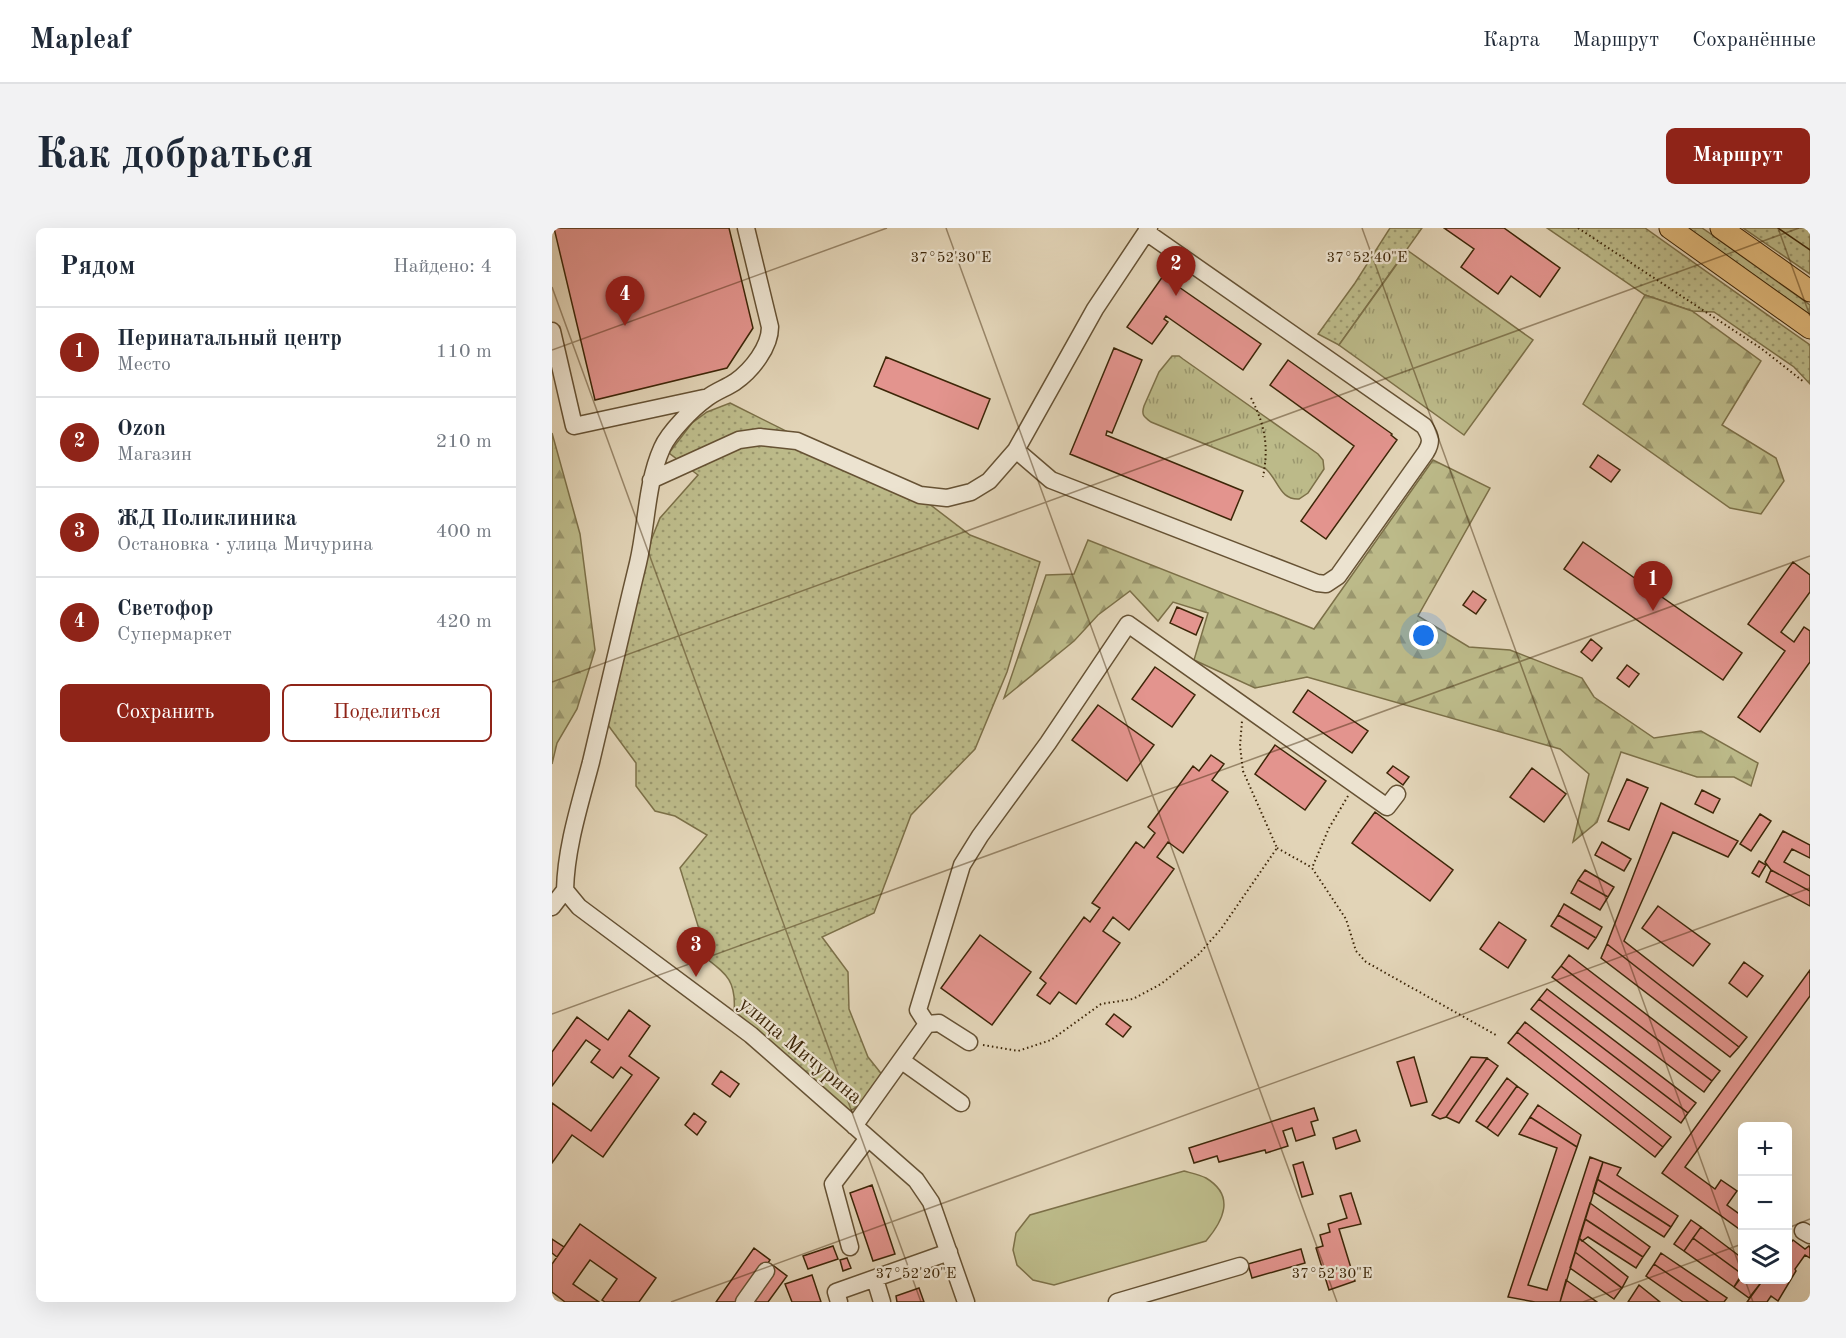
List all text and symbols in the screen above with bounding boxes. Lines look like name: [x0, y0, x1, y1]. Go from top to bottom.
text: Mapleaf: [30, 27, 130, 55]
text: Карта: [1483, 30, 1540, 51]
text: Маршрут: [1573, 30, 1659, 51]
text: Сохранённые: [1692, 30, 1816, 51]
button: Маршрут: [1666, 128, 1810, 184]
text: Как добраться: [36, 135, 313, 177]
pin: 2: [1156, 247, 1196, 296]
text: 37°52'30"E: [911, 251, 991, 266]
text: 37°52'40"E: [1327, 251, 1407, 266]
text: Рядом: [60, 254, 135, 280]
text: Найдено: 4: [393, 257, 492, 277]
pin: 4: [606, 276, 644, 326]
text: Перинатальный центр: [117, 328, 342, 350]
text: 1: [74, 342, 85, 362]
text: 110 m: [436, 342, 492, 362]
text: Место: [117, 355, 171, 375]
text: Ozon: [117, 418, 166, 440]
text: 2: [74, 432, 85, 452]
text: 210 m: [436, 432, 492, 452]
text: Магазин: [117, 445, 192, 465]
text: ЖД Поликлиника: [117, 508, 297, 530]
text: 3: [74, 522, 85, 542]
text: 400 m: [436, 522, 492, 542]
text: Остановка · улица Мичурина: [117, 535, 373, 555]
pin: 1: [1634, 562, 1672, 611]
text: Светофор: [117, 598, 213, 620]
text: 4: [74, 612, 85, 632]
text: 420 m: [436, 612, 492, 632]
your location: [1409, 621, 1438, 650]
text: Супермаркет: [117, 625, 232, 645]
button: Сохранить: [60, 684, 270, 742]
button: Поделиться: [282, 684, 492, 742]
pin: 3: [676, 928, 716, 977]
street label: улица Мичурина: [734, 993, 866, 1109]
map controls: [1738, 1122, 1792, 1284]
button: +: [1738, 1122, 1792, 1176]
button: −: [1738, 1176, 1792, 1230]
button: layers: [1738, 1230, 1792, 1284]
text: 37°52'20"E: [876, 1267, 956, 1282]
text: 37°52'30"E: [1292, 1267, 1372, 1282]

